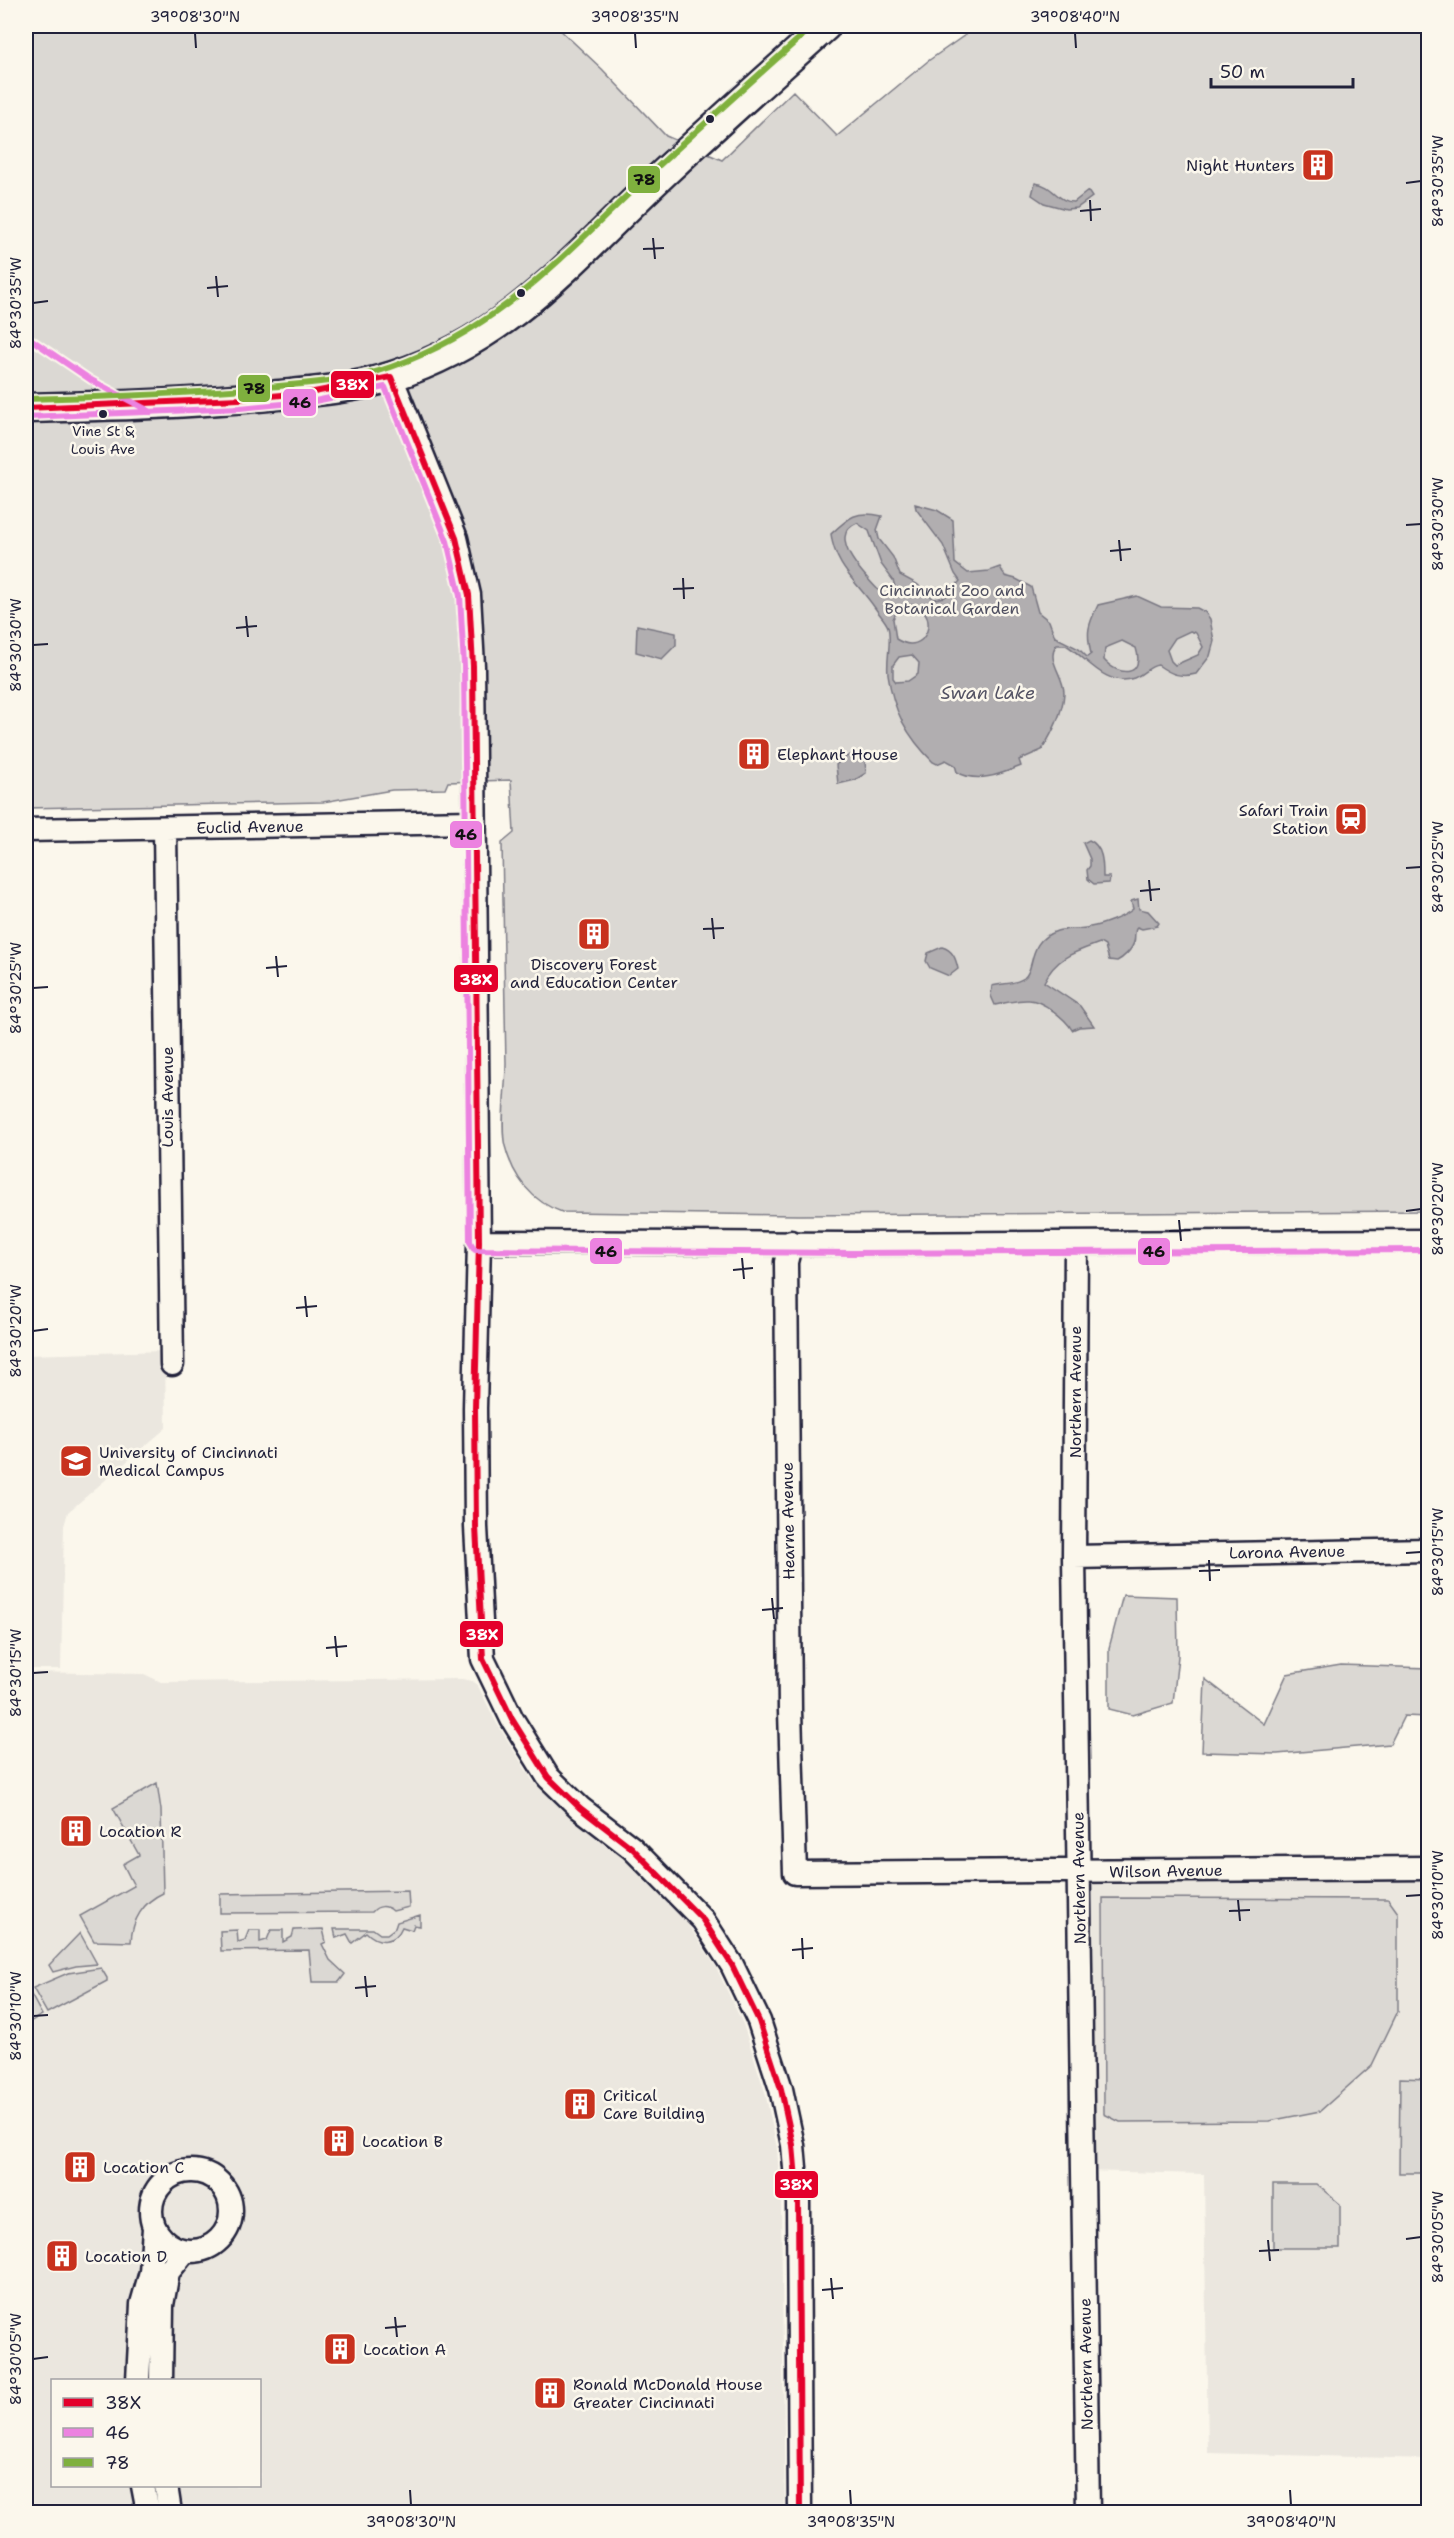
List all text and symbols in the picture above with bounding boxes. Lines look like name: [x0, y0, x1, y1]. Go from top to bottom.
text: 39°08'30"N: [150, 7, 240, 27]
text: 39°08'35"N: [591, 7, 679, 27]
text: 39°08'40"N: [1030, 7, 1120, 27]
scale bar: [1211, 51, 1354, 89]
text: 50 m: [1220, 60, 1265, 84]
unlabelled marker: [704, 113, 716, 125]
text: 84°30'35"W: [1428, 135, 1448, 227]
building icon: Night Hunters: [1300, 147, 1336, 183]
place label: Night Hunters: [1186, 155, 1295, 176]
line badge: 78: [627, 165, 661, 194]
text: 78: [633, 169, 655, 190]
text: 84°30'35"W: [6, 257, 26, 349]
unlabelled marker: [515, 287, 527, 299]
line badge: 38X: [330, 370, 375, 399]
line badge: 78: [237, 374, 271, 403]
text: 38X: [336, 374, 369, 395]
text: 78: [243, 378, 265, 399]
line badge: 46: [282, 388, 317, 417]
text: 46: [289, 392, 311, 413]
marker: Vine St & Louis Ave: [97, 408, 109, 420]
place label: Vine St & Louis Ave: [71, 422, 135, 458]
text: 84°30'30"W: [1428, 477, 1448, 571]
park label: Cincinnati Zoo and Botanical Garden: [879, 580, 1025, 619]
text: 84°30'30"W: [6, 598, 26, 692]
water label: Swan Lake: [941, 681, 1035, 705]
building icon: Elephant House: [736, 736, 772, 772]
place label: Elephant House: [777, 744, 898, 765]
place label: Safari Train Station: [1239, 800, 1328, 839]
station icon: Safari Train Station: [1333, 801, 1369, 837]
street label: Euclid Avenue: [196, 816, 304, 838]
line badge: 46: [449, 820, 483, 849]
text: 84°30'25"W: [1428, 821, 1448, 913]
text: 46: [455, 824, 477, 845]
building icon: Discovery Forest and Education Center: [576, 916, 612, 952]
text: 84°30'25"W: [6, 942, 26, 1034]
place label: Discovery Forest and Education Center: [510, 954, 678, 993]
line badge: 38X: [453, 964, 499, 993]
text: 38X: [460, 969, 493, 990]
street label: Louis Avenue: [157, 1046, 178, 1148]
text: 84°30'20"W: [1428, 1162, 1448, 1256]
line badge: 46: [589, 1237, 623, 1265]
line badge: 46: [1137, 1237, 1171, 1266]
text: 46: [595, 1241, 617, 1262]
text: 46: [1143, 1241, 1165, 1262]
text: 84°30'20"W: [6, 1284, 26, 1378]
street label: Northern Avenue: [1065, 1326, 1086, 1458]
place label: University of Cincinnati Medical Campus: [99, 1442, 278, 1481]
school or university icon: University of Cincinnati Medical Campus: [58, 1443, 94, 1479]
street label: Hearne Avenue: [776, 1462, 800, 1580]
text: 84°30'15"W: [1428, 1508, 1448, 1596]
street label: Larona Avenue: [1229, 1540, 1345, 1564]
line badge: 38X: [459, 1620, 504, 1648]
text: 38X: [466, 1624, 499, 1645]
text: 84°30'15"W: [6, 1629, 26, 1717]
street label: Northern Avenue: [1067, 1812, 1091, 1944]
building icon: Location R: [58, 1813, 94, 1849]
place label: Location R: [99, 1821, 181, 1842]
text: 84°30'10"W: [1428, 1850, 1448, 1940]
street label: Wilson Avenue: [1109, 1860, 1223, 1882]
text: 84°30'10"W: [6, 1971, 26, 2061]
place label: Critical Care Building: [603, 2085, 705, 2124]
building icon: Critical Care Building: [562, 2086, 598, 2122]
building icon: Location B: [321, 2123, 357, 2159]
place label: Location B: [362, 2131, 443, 2152]
building icon: Location C: [62, 2149, 98, 2185]
place label: Location C: [103, 2157, 184, 2178]
line badge: 38X: [774, 2170, 819, 2199]
text: 38X: [780, 2174, 813, 2195]
text: 84°30'05"W: [1428, 2191, 1448, 2283]
building icon: Location D: [44, 2238, 80, 2274]
place label: Location D: [85, 2246, 167, 2267]
street label: Northern Avenue: [1074, 2298, 1098, 2430]
text: 84°30'05"W: [6, 2313, 26, 2405]
building icon: Location A: [322, 2331, 358, 2367]
place label: Location A: [363, 2339, 446, 2360]
place label: Ronald McDonald House Greater Cincinnati: [573, 2374, 763, 2413]
building icon: Ronald McDonald House Greater Cincinnati: [532, 2375, 568, 2411]
legend: [51, 2379, 261, 2487]
text: 38X: [105, 2391, 141, 2415]
text: 46: [105, 2421, 130, 2445]
text: 78: [105, 2451, 129, 2475]
text: 39°08'30"N: [366, 2512, 456, 2532]
text: 39°08'35"N: [807, 2512, 895, 2532]
text: 39°08'40"N: [1246, 2512, 1336, 2532]

